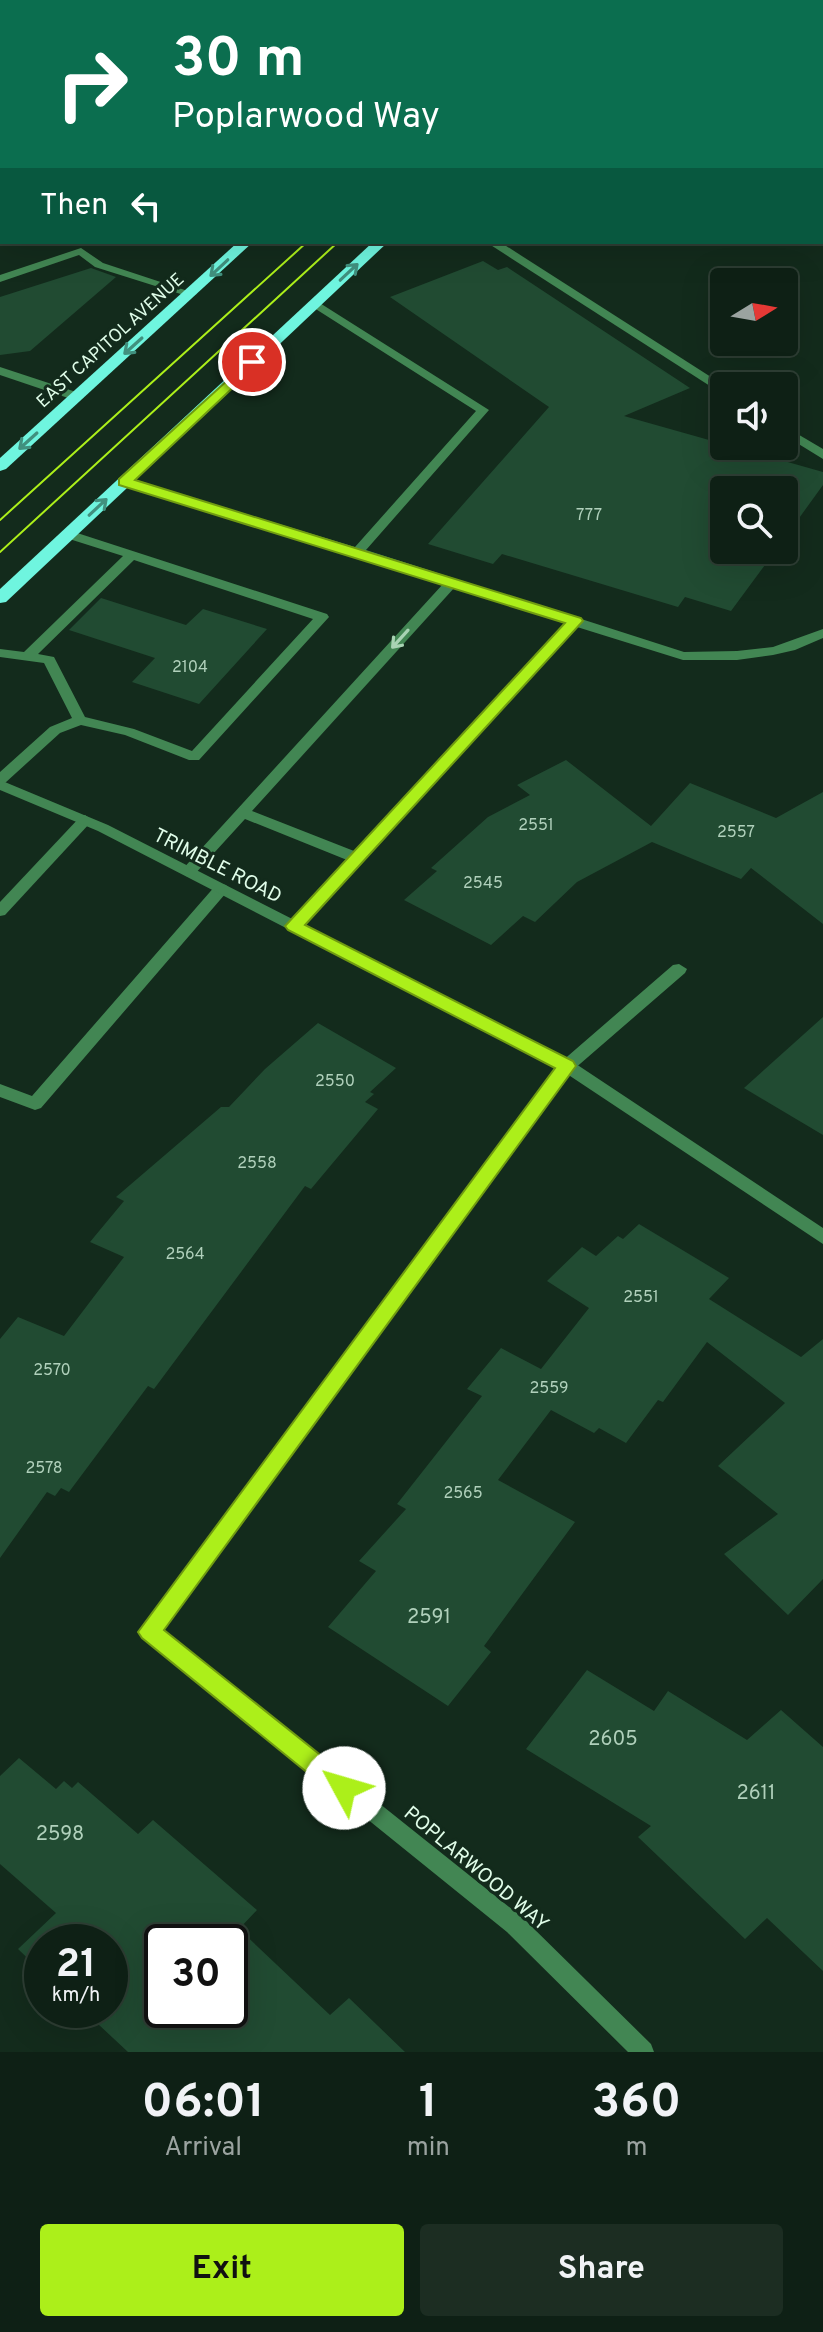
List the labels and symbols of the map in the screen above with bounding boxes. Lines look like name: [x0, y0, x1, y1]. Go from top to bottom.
one-way arrow: [209, 258, 229, 277]
one-way arrow: [339, 262, 359, 281]
north arrow: [710, 268, 798, 356]
street label: EAST CAPITOL AVENUE: [32, 269, 190, 414]
pin: [218, 328, 286, 396]
one-way arrow: [124, 337, 144, 355]
one-way arrow: [19, 432, 39, 450]
one-way arrow: [88, 497, 108, 516]
house number: 777: [576, 506, 602, 526]
one-way arrow: [391, 629, 409, 649]
house number: 2104: [172, 658, 208, 678]
house number: 2551: [518, 816, 554, 836]
street label: TRIMBLE ROAD: [148, 823, 286, 910]
house number: 2557: [717, 823, 755, 843]
house number: 2545: [463, 874, 503, 894]
house number: 2550: [315, 1072, 355, 1092]
house number: 2558: [237, 1154, 277, 1174]
house number: 2564: [165, 1245, 205, 1265]
house number: 2551: [623, 1288, 659, 1308]
house number: 2570: [33, 1361, 71, 1381]
house number: 2559: [529, 1379, 569, 1399]
house number: 2578: [25, 1459, 63, 1479]
house number: 2565: [443, 1484, 483, 1504]
house number: 2591: [407, 1605, 451, 1631]
house number: 2605: [588, 1727, 638, 1753]
position arrow: [302, 1746, 386, 1830]
house number: 2611: [736, 1781, 776, 1807]
street label: POPLARWOOD WAY: [398, 1801, 554, 1938]
house number: 2598: [36, 1822, 84, 1848]
speed limit sign: 30: [144, 1924, 248, 2028]

